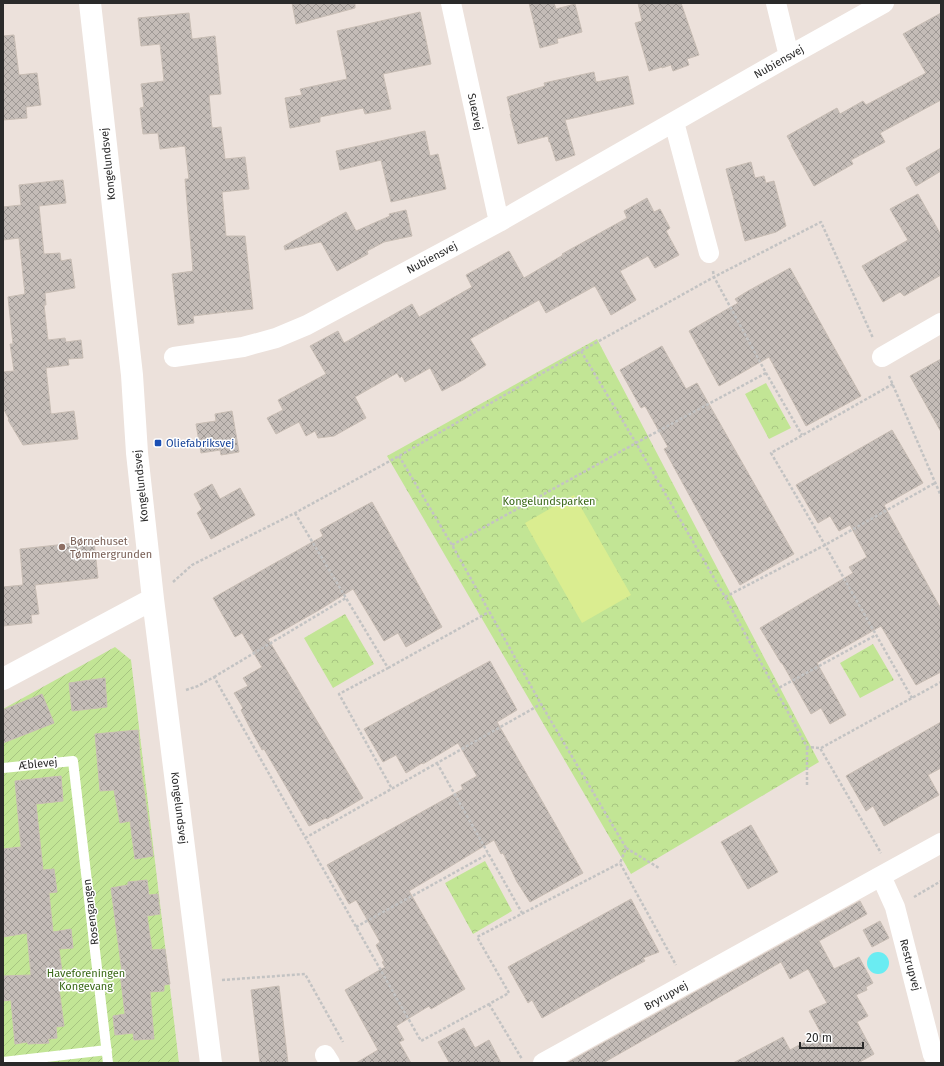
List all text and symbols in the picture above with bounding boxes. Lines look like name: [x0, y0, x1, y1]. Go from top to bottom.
street label: Nubiensvej: [752, 43, 806, 81]
street label: Suezvej: [465, 92, 485, 132]
street label: Kongelundsvej: [98, 127, 118, 201]
street label: Nubiensvej: [404, 239, 460, 277]
place label: Oliefabriksvej: [166, 437, 234, 450]
marker: Oliefabriksvej: [153, 438, 163, 448]
street label: Kongelundsvej: [131, 449, 151, 523]
park label: Kongelundsparken: [502, 495, 596, 508]
place label: Børnehuset Tømmergrunden: [70, 535, 152, 561]
marker: Børnehuset Tømmergrunden: [57, 542, 67, 552]
street label: Æblevej: [17, 755, 58, 773]
street label: Kongelundsvej: [168, 771, 190, 845]
street label: Rosengangen: [81, 878, 101, 946]
street label: Restrupvej: [897, 938, 923, 992]
park label: Haveforeningen Kongevang: [47, 967, 125, 993]
street label: Bryrupvej: [642, 979, 690, 1013]
scale bar: [800, 1024, 863, 1050]
text: 20 m: [806, 1031, 832, 1045]

